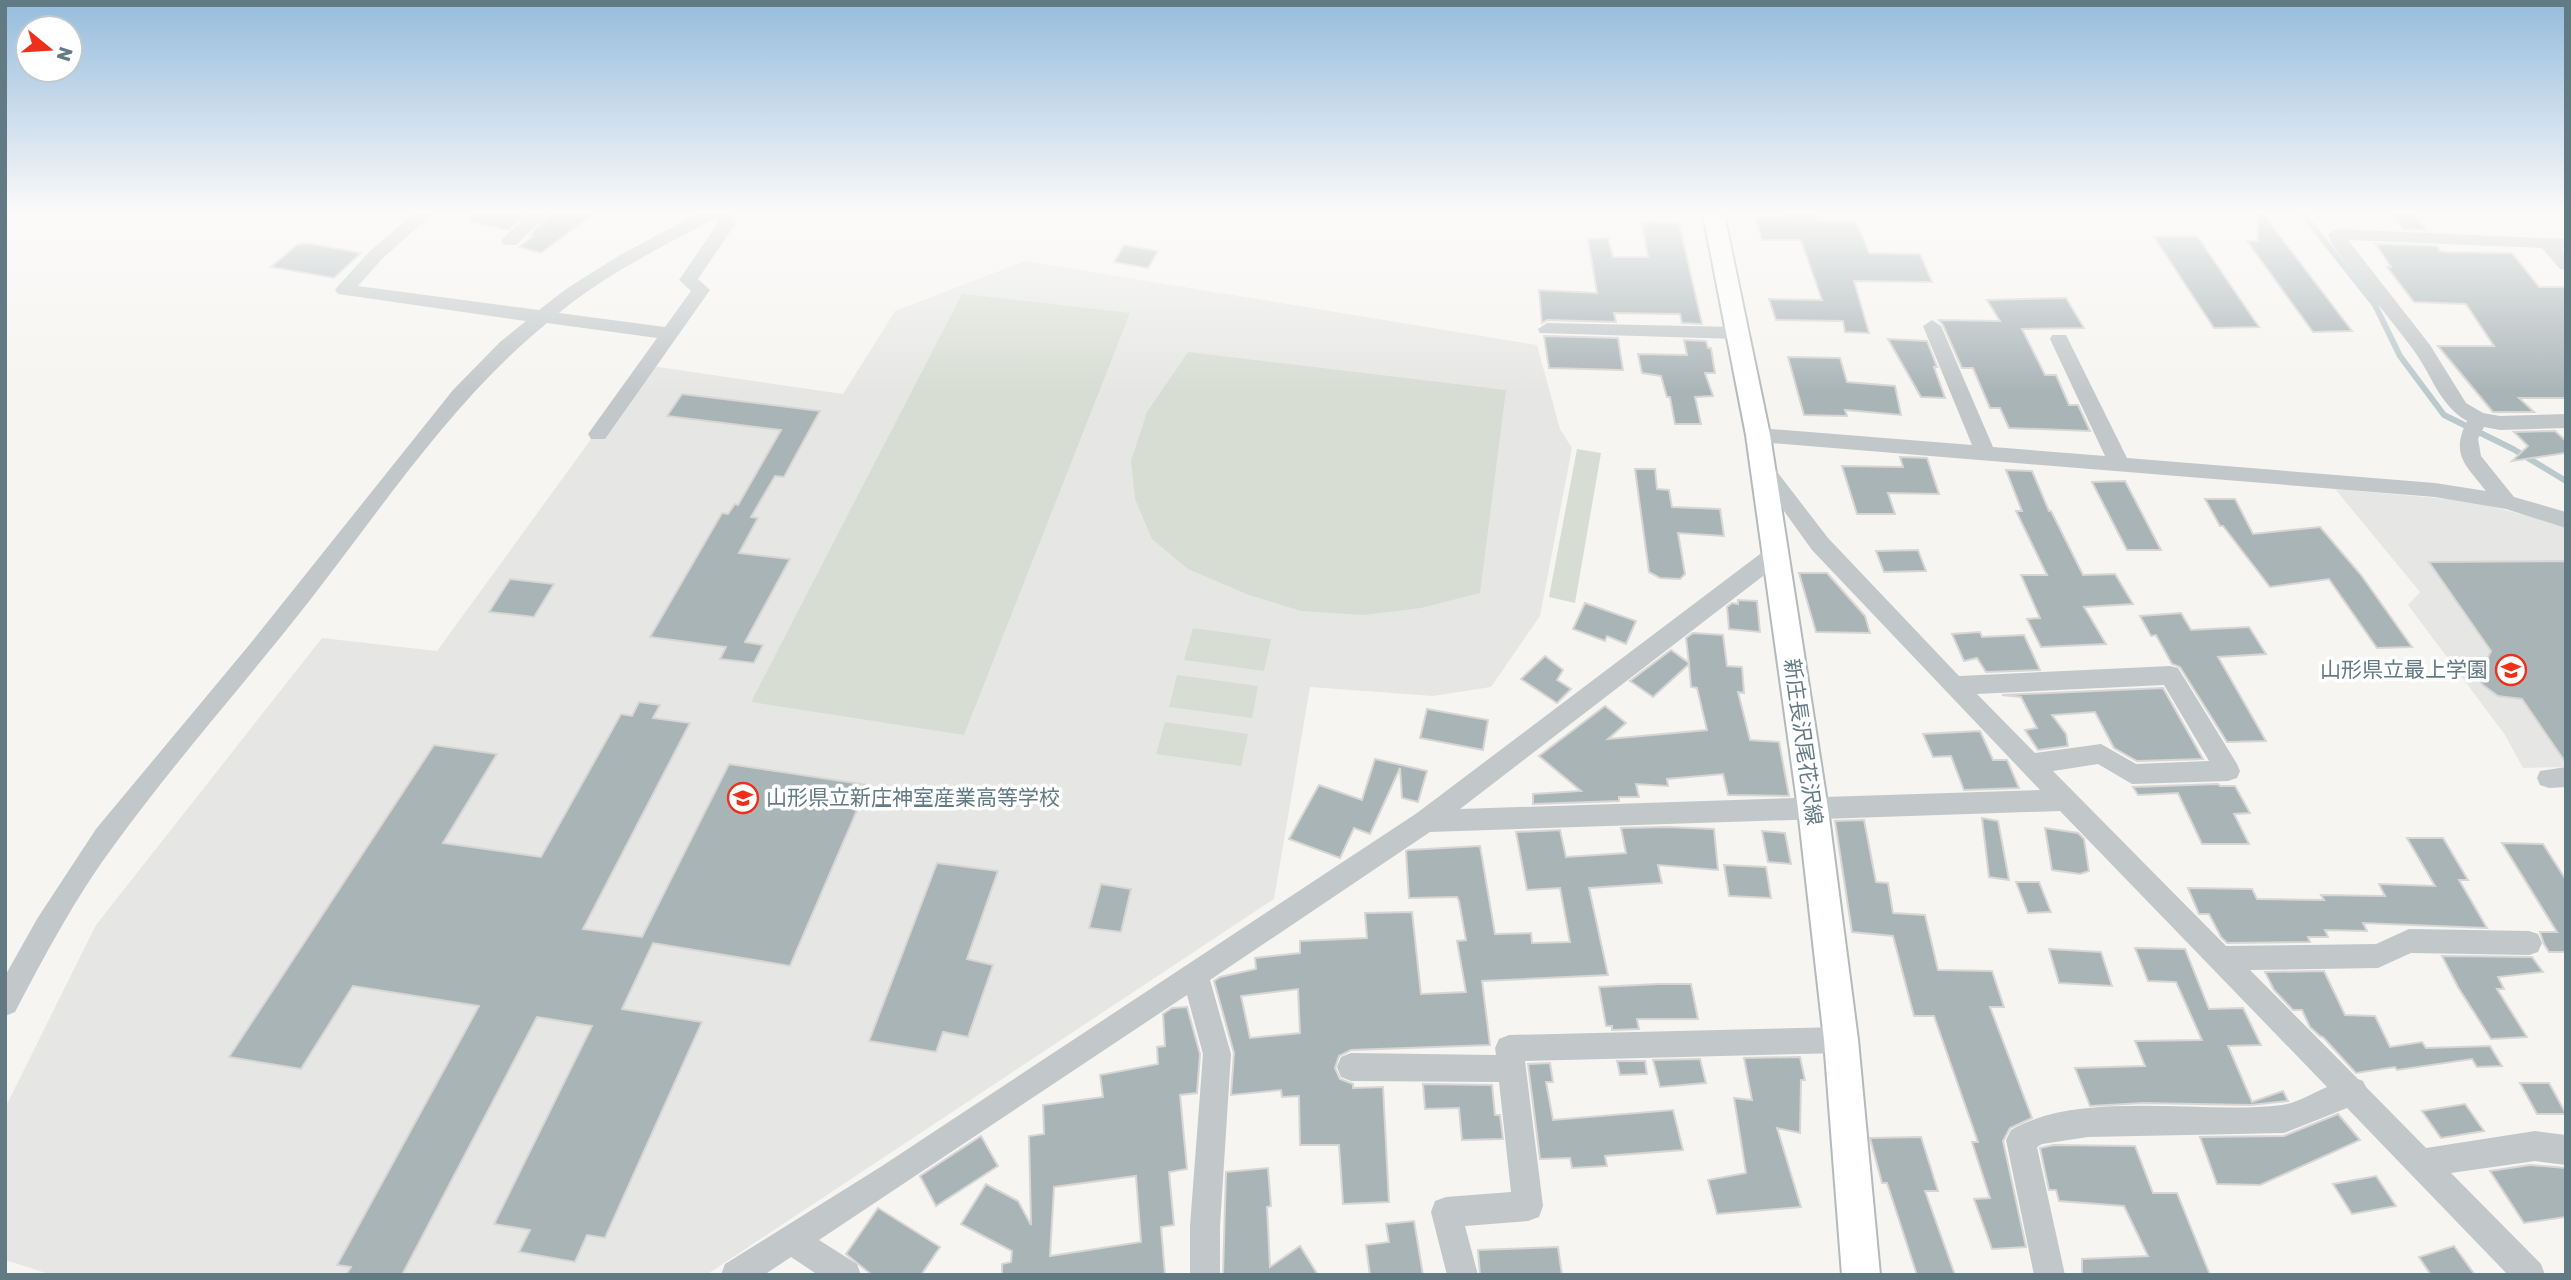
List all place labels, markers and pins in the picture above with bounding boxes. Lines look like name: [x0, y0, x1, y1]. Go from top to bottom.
school or university icon: 山形県立最上学園: [2494, 653, 2528, 687]
place label: 山形県立最上学園: [2320, 657, 2488, 682]
school or university icon: 山形県立新庄神室産業高等学校: [726, 781, 760, 815]
place label: 山形県立新庄神室産業高等学校: [766, 785, 1060, 810]

